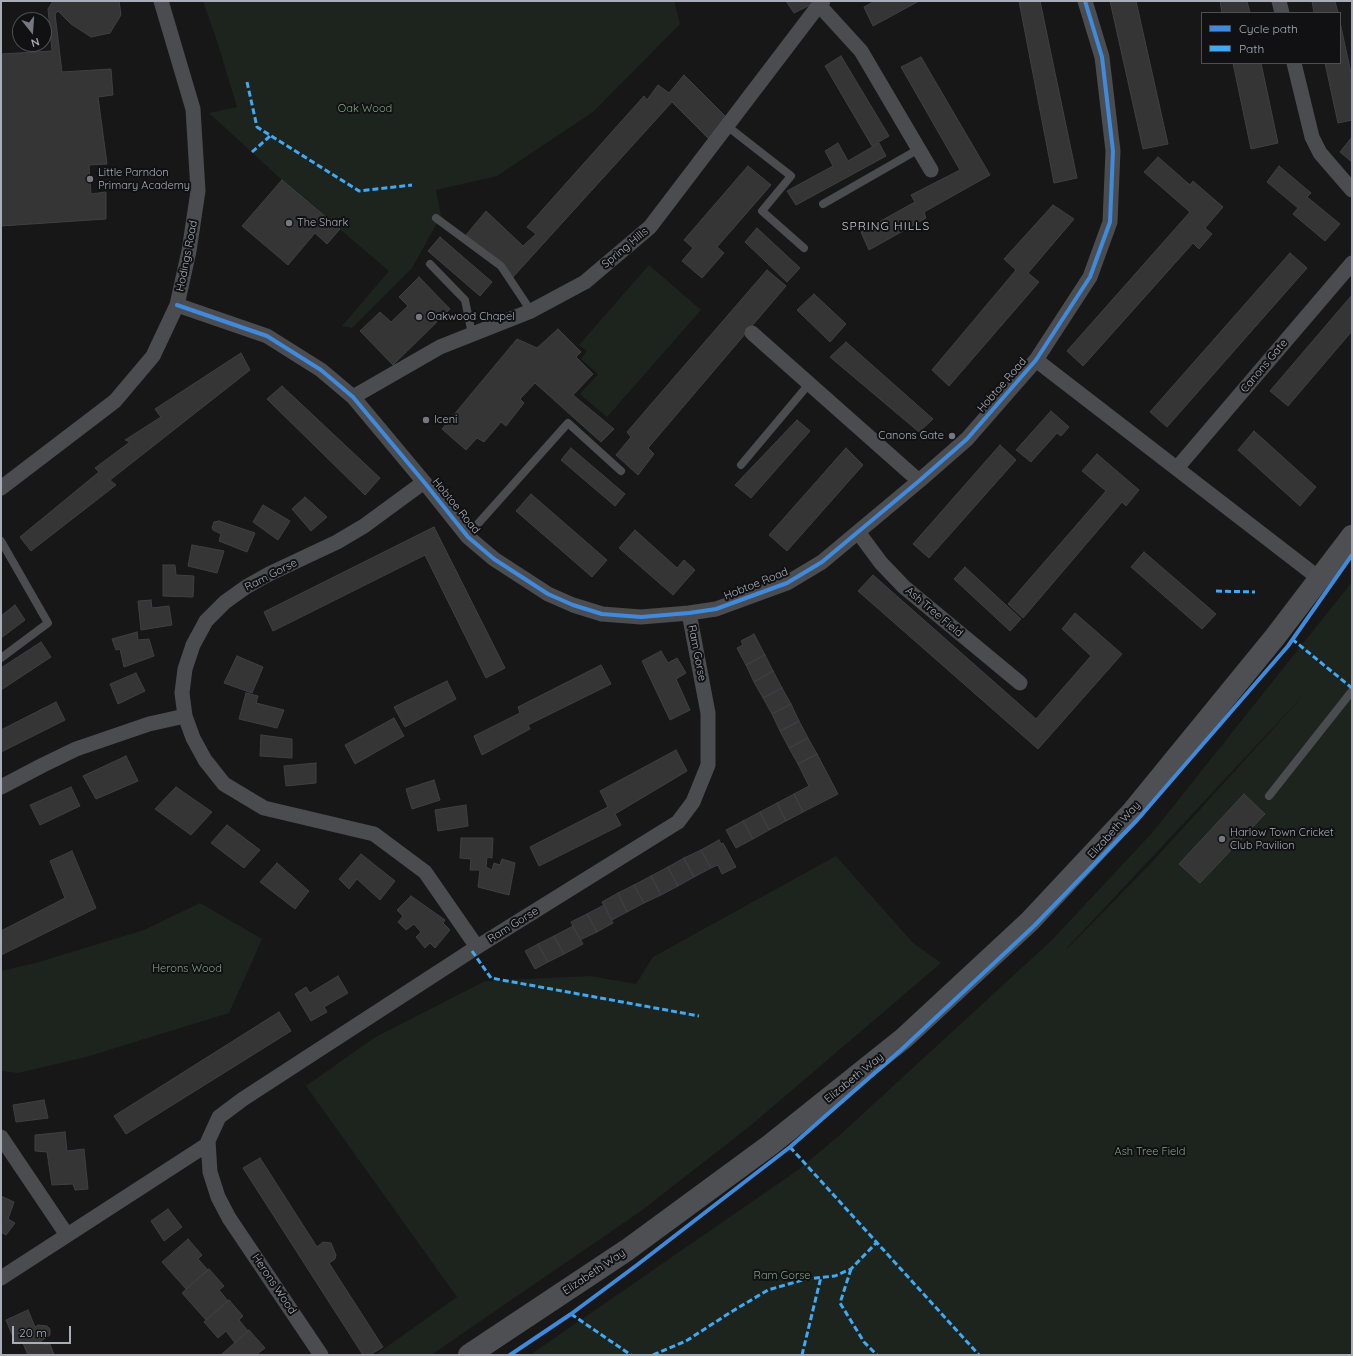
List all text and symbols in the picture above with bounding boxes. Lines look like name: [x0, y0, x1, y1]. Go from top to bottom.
north arrow: [12, 12, 52, 52]
legend: [1201, 12, 1341, 64]
text: Cycle path: [1239, 21, 1298, 36]
text: N: [29, 35, 41, 50]
text: Path: [1239, 41, 1264, 56]
park label: Oak Wood: [338, 102, 392, 116]
place label: Little Parndon Primary Academy: [98, 166, 190, 192]
marker: Little Parndon Primary Academy: [85, 174, 95, 184]
place label: The Shark: [297, 216, 348, 230]
marker: The Shark: [284, 218, 294, 228]
street label: Hodings Road: [174, 219, 200, 293]
district label: SPRING HILLS: [842, 219, 930, 233]
street label: Spring Hills: [599, 225, 651, 271]
place label: Oakwood Chapel: [427, 310, 515, 324]
marker: Oakwood Chapel: [414, 312, 424, 322]
street label: Canons Gate: [1238, 337, 1290, 395]
street label: Hobtoe Road: [975, 355, 1029, 415]
place label: Iceni: [434, 413, 457, 427]
marker: Iceni: [421, 415, 431, 425]
place label: Canons Gate: [878, 429, 944, 443]
marker: Canons Gate: [947, 431, 957, 441]
street label: Hobtoe Road: [429, 475, 483, 537]
street label: Ram Gorse: [243, 556, 299, 594]
street label: Hobtoe Road: [722, 565, 790, 603]
street label: Ash Tree Field: [903, 584, 965, 640]
street label: Ram Gorse: [685, 624, 709, 682]
street label: Elizabeth Way: [1085, 799, 1143, 861]
place label: Harlow Town Cricket Club Pavilion: [1230, 826, 1334, 852]
marker: Harlow Town Cricket Club Pavilion: [1217, 834, 1227, 844]
street label: Ram Gorse: [485, 904, 541, 946]
park label: Herons Wood: [152, 962, 222, 976]
street label: Elizabeth Way: [822, 1050, 886, 1106]
park label: Ash Tree Field: [1115, 1145, 1185, 1159]
street label: Elizabeth Way: [560, 1246, 628, 1298]
street label: Herons Wood: [249, 1251, 299, 1317]
park label: Ram Gorse: [753, 1269, 811, 1283]
scale bar: [14, 1318, 73, 1344]
text: 20 m: [19, 1325, 47, 1340]

